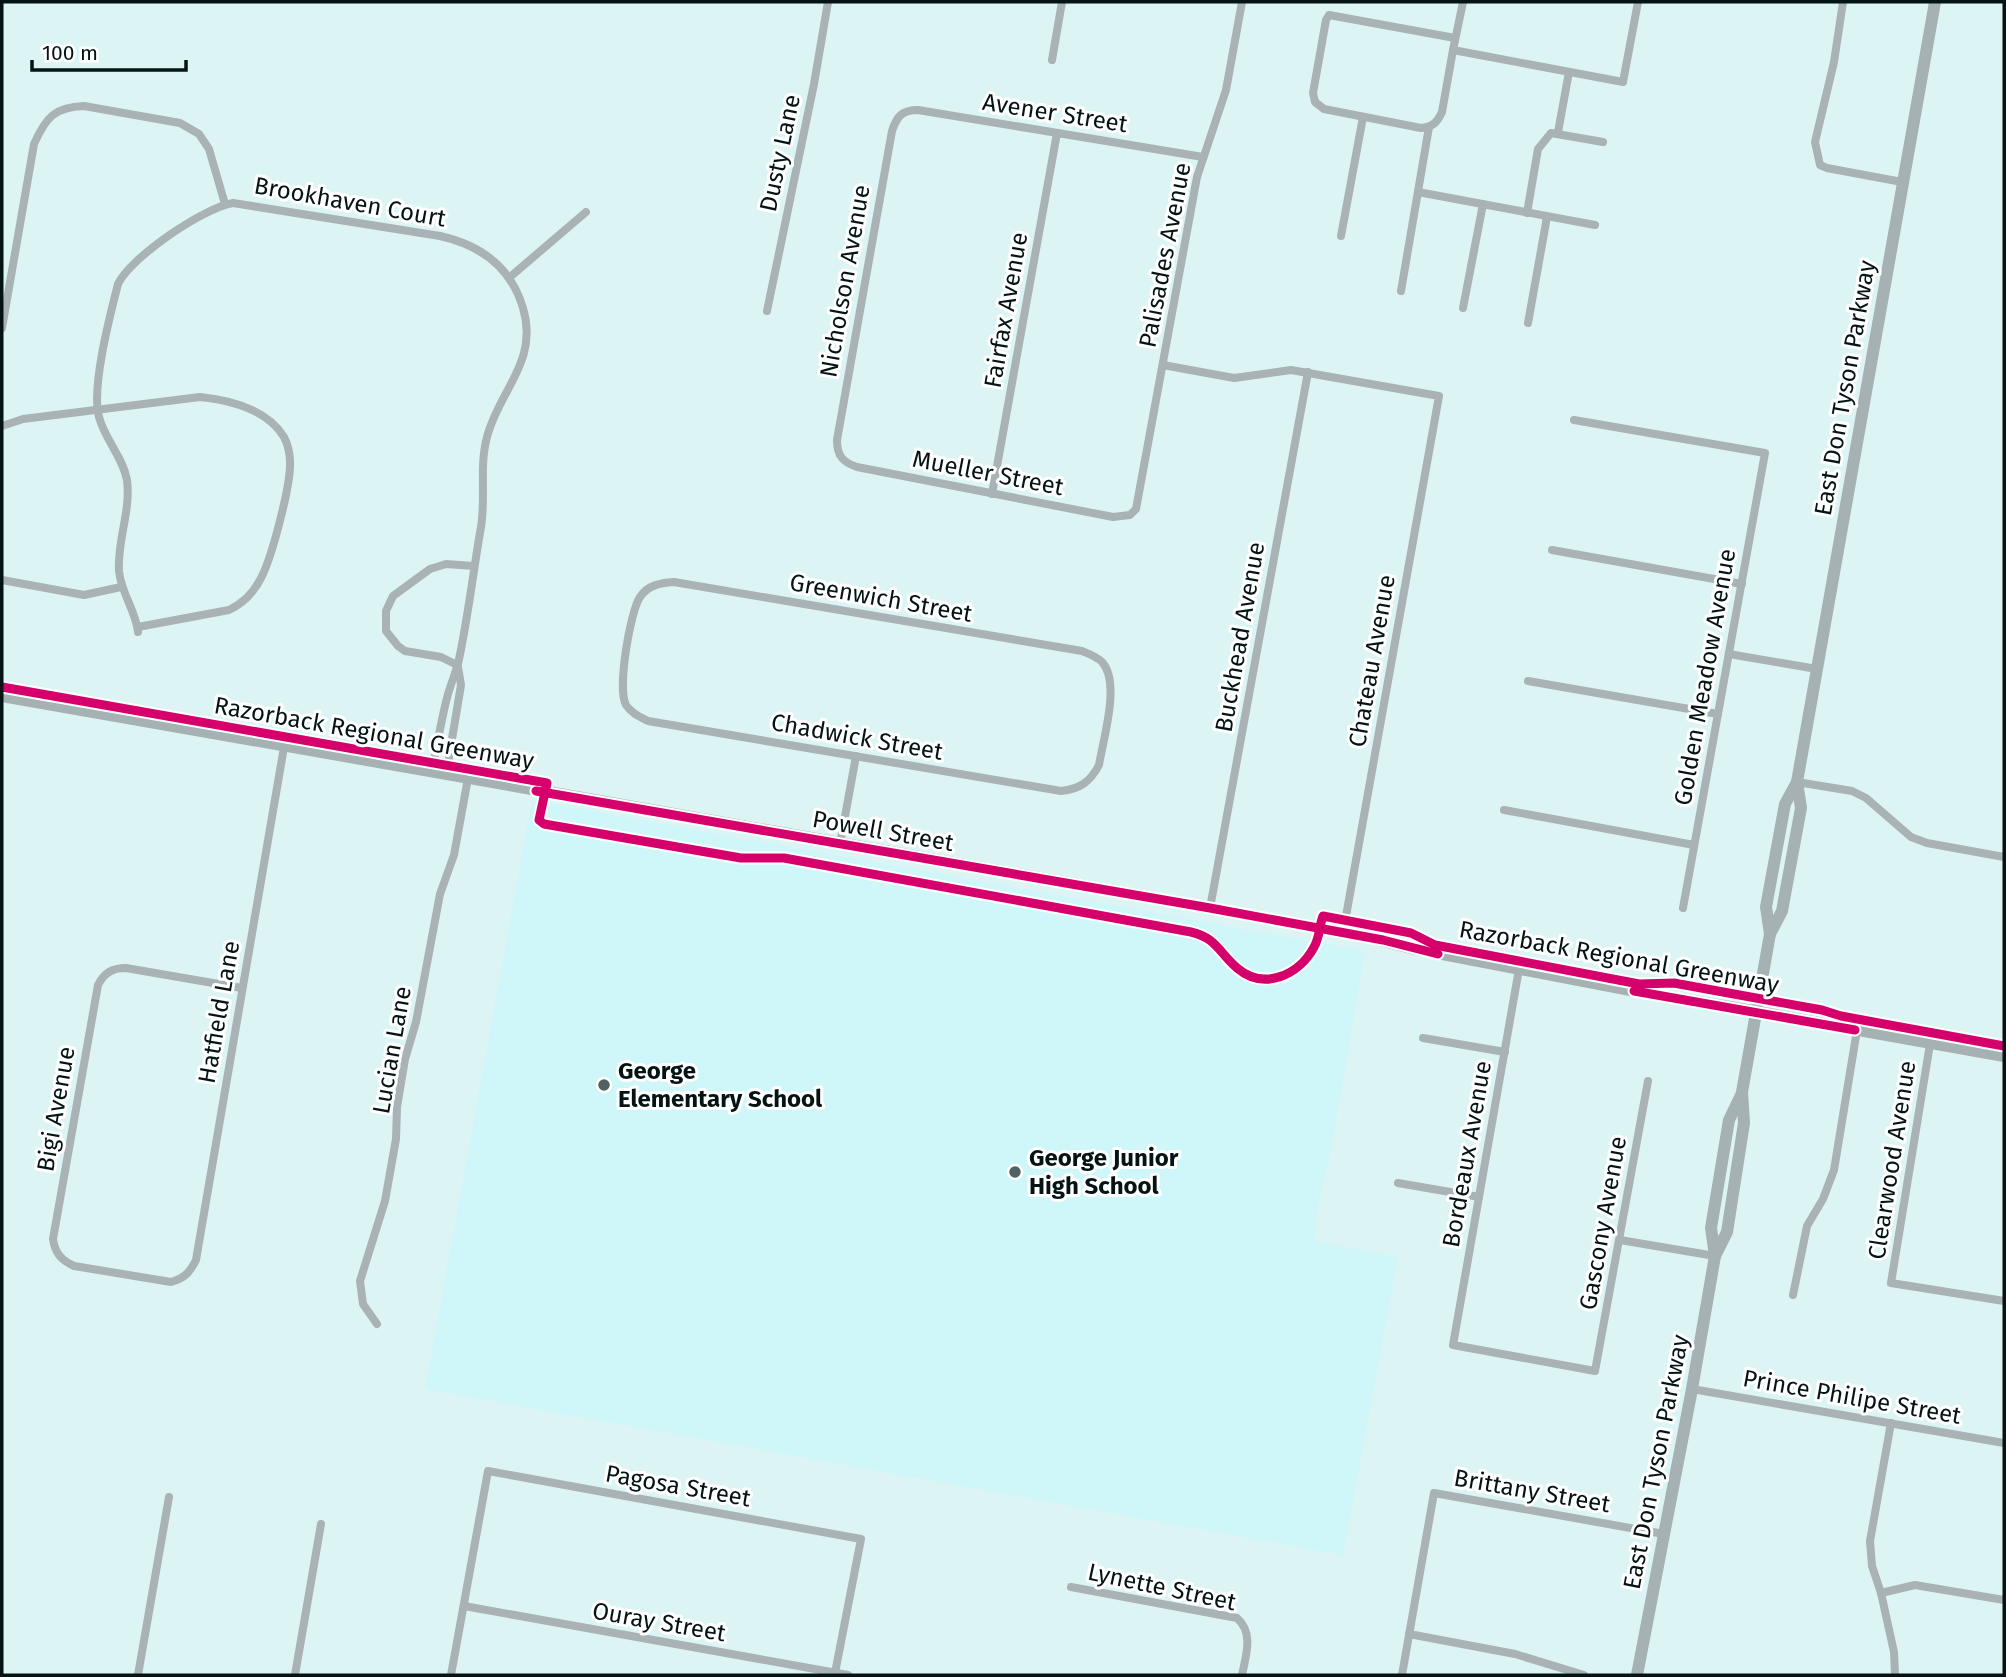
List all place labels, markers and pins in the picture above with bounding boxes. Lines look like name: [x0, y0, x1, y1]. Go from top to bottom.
place label: George Elementary School: [618, 1057, 823, 1113]
marker: George Elementary School: [596, 1077, 612, 1093]
place label: George Junior High School: [1029, 1144, 1179, 1200]
marker: George Junior High School: [1007, 1164, 1023, 1180]

